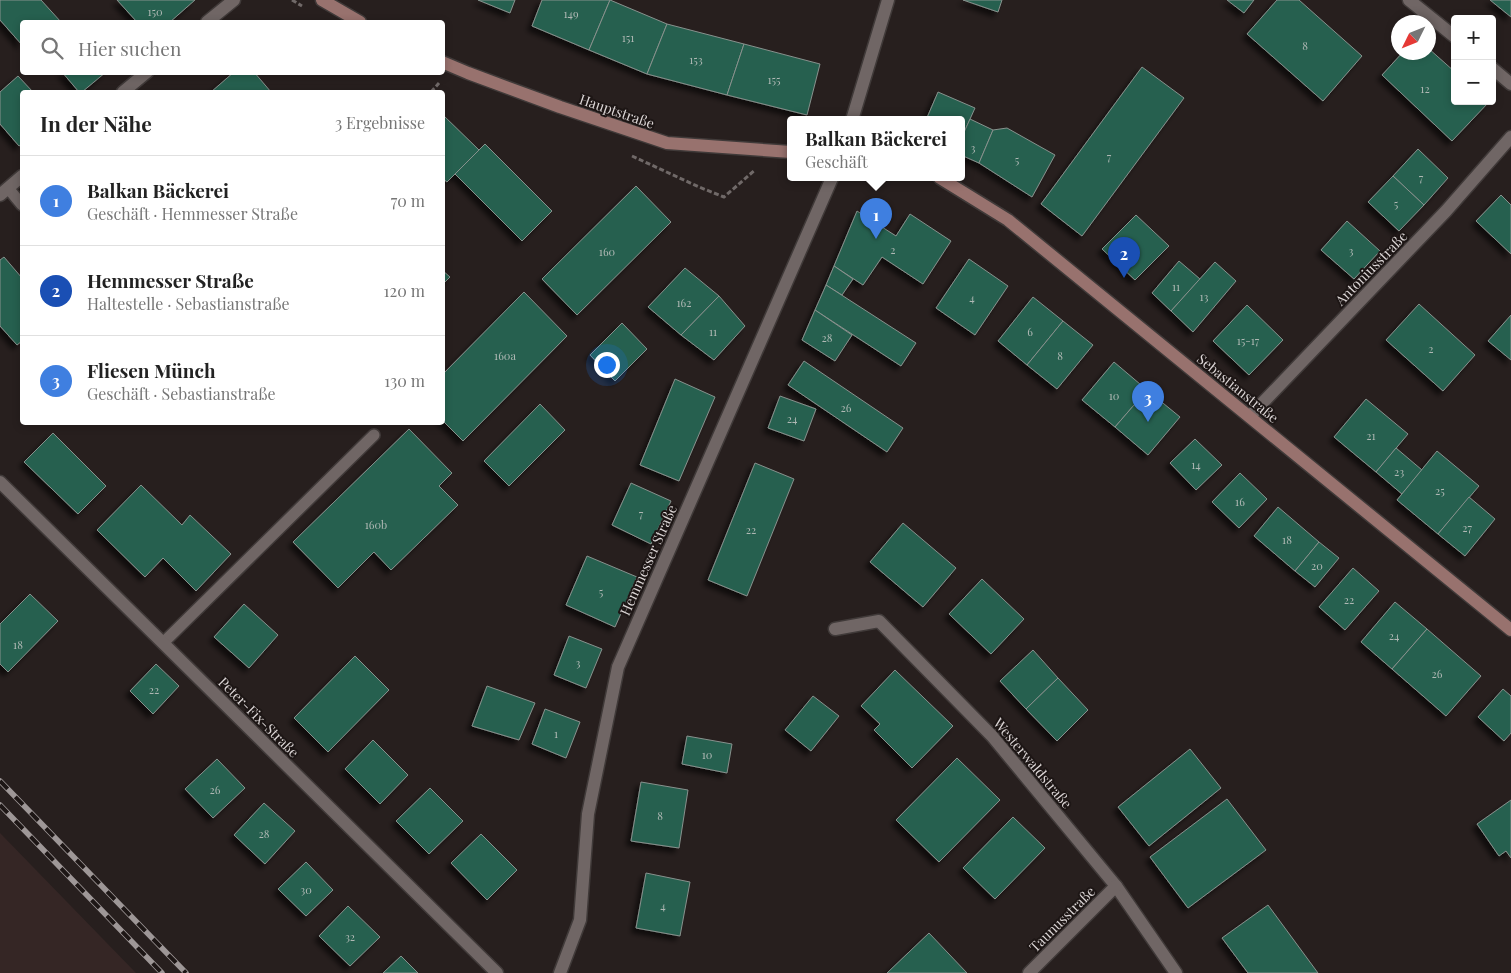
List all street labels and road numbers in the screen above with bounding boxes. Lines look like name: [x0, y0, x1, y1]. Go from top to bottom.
street label: Hauptstraße: [577, 89, 657, 133]
street label: Antoniusstraße: [1330, 227, 1411, 310]
street label: Sebastianstraße: [1193, 349, 1283, 427]
street label: Hemmesser Straße: [615, 502, 681, 618]
street label: Peter-Fix-Straße: [215, 673, 303, 761]
street label: Westerwaldstraße: [989, 713, 1076, 812]
street label: Taunusstraße: [1025, 882, 1099, 956]

